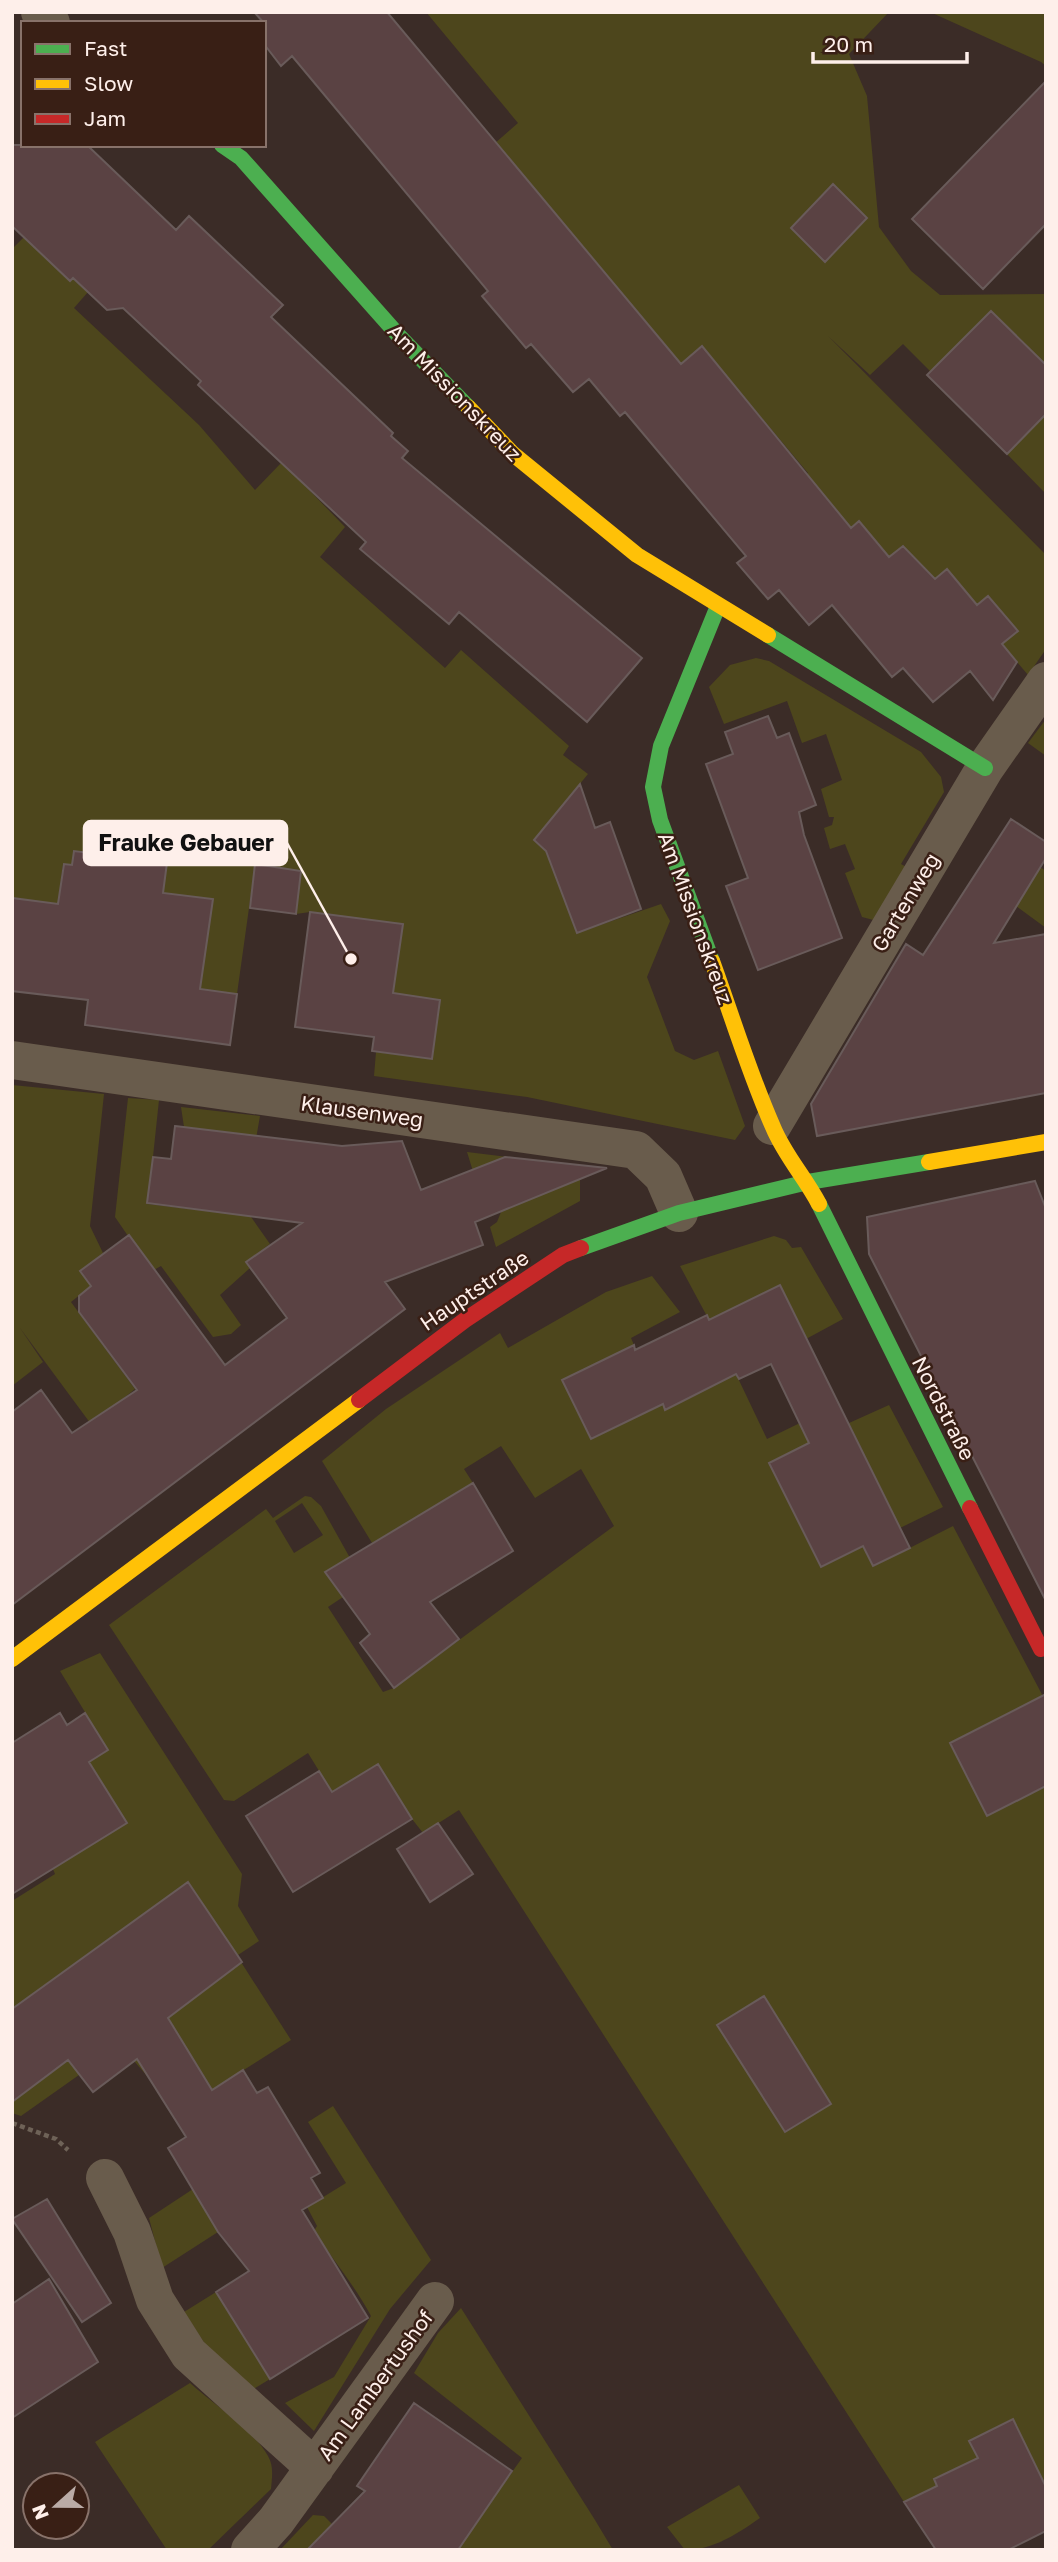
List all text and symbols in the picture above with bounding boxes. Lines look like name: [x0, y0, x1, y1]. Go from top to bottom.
legend: [21, 21, 266, 147]
scale bar: [813, 21, 967, 65]
text: 20 m: [824, 31, 873, 57]
text: Fast: [84, 35, 127, 61]
text: Slow: [84, 70, 133, 96]
text: Jam: [84, 105, 126, 131]
street label: Am Missionskreuz: [383, 318, 527, 466]
callout: Frauke Gebauer: [84, 821, 287, 865]
text: Frauke Gebauer: [98, 828, 274, 856]
street label: Am Missionskreuz: [653, 828, 739, 1008]
street label: Gartenweg: [865, 848, 945, 956]
street label: Klausenweg: [299, 1090, 425, 1132]
street label: Hauptstraße: [415, 1244, 533, 1336]
street label: Nordstraße: [907, 1352, 981, 1464]
street label: Am Lambertushof: [312, 2305, 438, 2465]
north arrow: [21, 2471, 91, 2541]
text: N: [26, 2501, 53, 2523]

